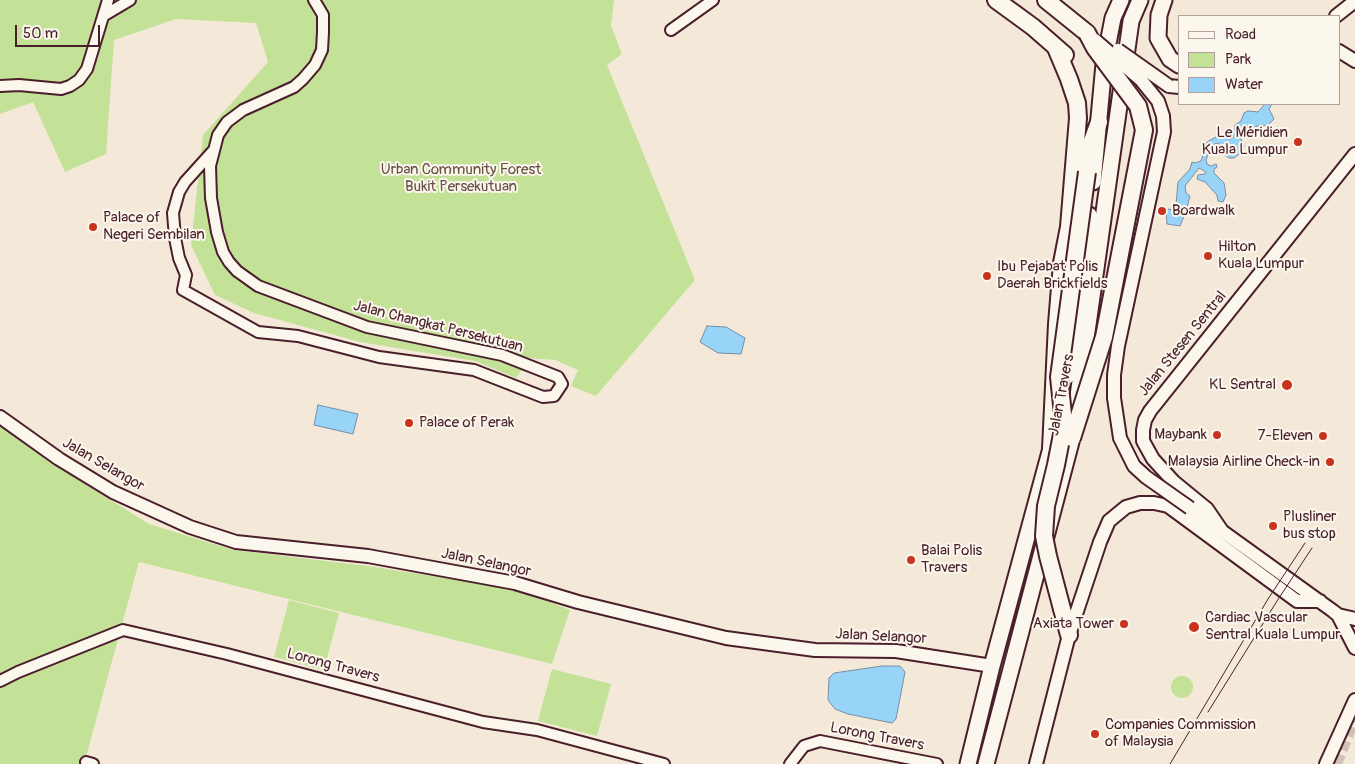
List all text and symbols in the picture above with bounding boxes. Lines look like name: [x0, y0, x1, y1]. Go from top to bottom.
scale bar: [18, 15, 102, 47]
legend: [1178, 15, 1340, 105]
text: 50 m: [23, 24, 58, 43]
text: Road: [1225, 25, 1256, 44]
text: Park: [1225, 50, 1251, 69]
text: Water: [1225, 75, 1263, 94]
place label: Le Méridien Kuala Lumpur: [1202, 124, 1288, 159]
marker: Le Méridien Kuala Lumpur: [1292, 136, 1304, 148]
park label: Urban Community Forest Bukit Persekutuan: [381, 161, 541, 196]
place label: Boardwalk: [1172, 202, 1235, 220]
marker: Boardwalk: [1156, 205, 1168, 217]
place label: Palace of Negeri Sembilan: [103, 209, 205, 244]
marker: Palace of Negeri Sembilan: [87, 221, 99, 233]
place label: Hilton Kuala Lumpur: [1218, 238, 1304, 273]
marker: Hilton Kuala Lumpur: [1202, 250, 1214, 262]
place label: Ibu Pejabat Polis Daerah Brickfields: [997, 258, 1108, 293]
marker: Ibu Pejabat Polis Daerah Brickfields: [981, 270, 993, 282]
street label: Jalan Stesen Sentral: [1135, 288, 1231, 400]
street label: Jalan Changkat Persekutuan: [351, 297, 525, 357]
street label: Jalan Travers: [1045, 353, 1079, 437]
place label: KL Sentral: [1209, 376, 1276, 394]
marker: KL Sentral: [1280, 378, 1294, 392]
place label: Palace of Perak: [419, 414, 514, 432]
marker: Palace of Perak: [403, 417, 415, 429]
place label: Maybank: [1154, 426, 1207, 444]
place label: 7-Eleven: [1258, 427, 1313, 445]
marker: Maybank: [1211, 429, 1223, 441]
marker: 7-Eleven: [1317, 430, 1329, 442]
street label: Jalan Selangor: [59, 434, 147, 496]
place label: Malaysia Airline Check-in: [1168, 453, 1320, 471]
marker: Malaysia Airline Check-in: [1324, 456, 1336, 468]
place label: Plusliner bus stop: [1283, 508, 1336, 543]
marker: Plusliner bus stop: [1267, 520, 1279, 532]
place label: Balai Polis Travers: [921, 542, 982, 577]
street label: Jalan Selangor: [439, 545, 533, 581]
marker: Balai Polis Travers: [905, 554, 917, 566]
place label: Cardiac Vascular Sentral Kuala Lumpur: [1205, 609, 1341, 644]
place label: Axiata Tower: [1033, 615, 1114, 633]
marker: Axiata Tower: [1118, 618, 1130, 630]
marker: Cardiac Vascular Sentral Kuala Lumpur: [1187, 620, 1201, 634]
street label: Jalan Selangor: [835, 626, 927, 648]
street label: Lorong Travers: [285, 645, 381, 687]
place label: Companies Commission of Malaysia: [1105, 716, 1256, 751]
street label: Lorong Travers: [829, 719, 925, 755]
marker: Companies Commission of Malaysia: [1089, 728, 1101, 740]

